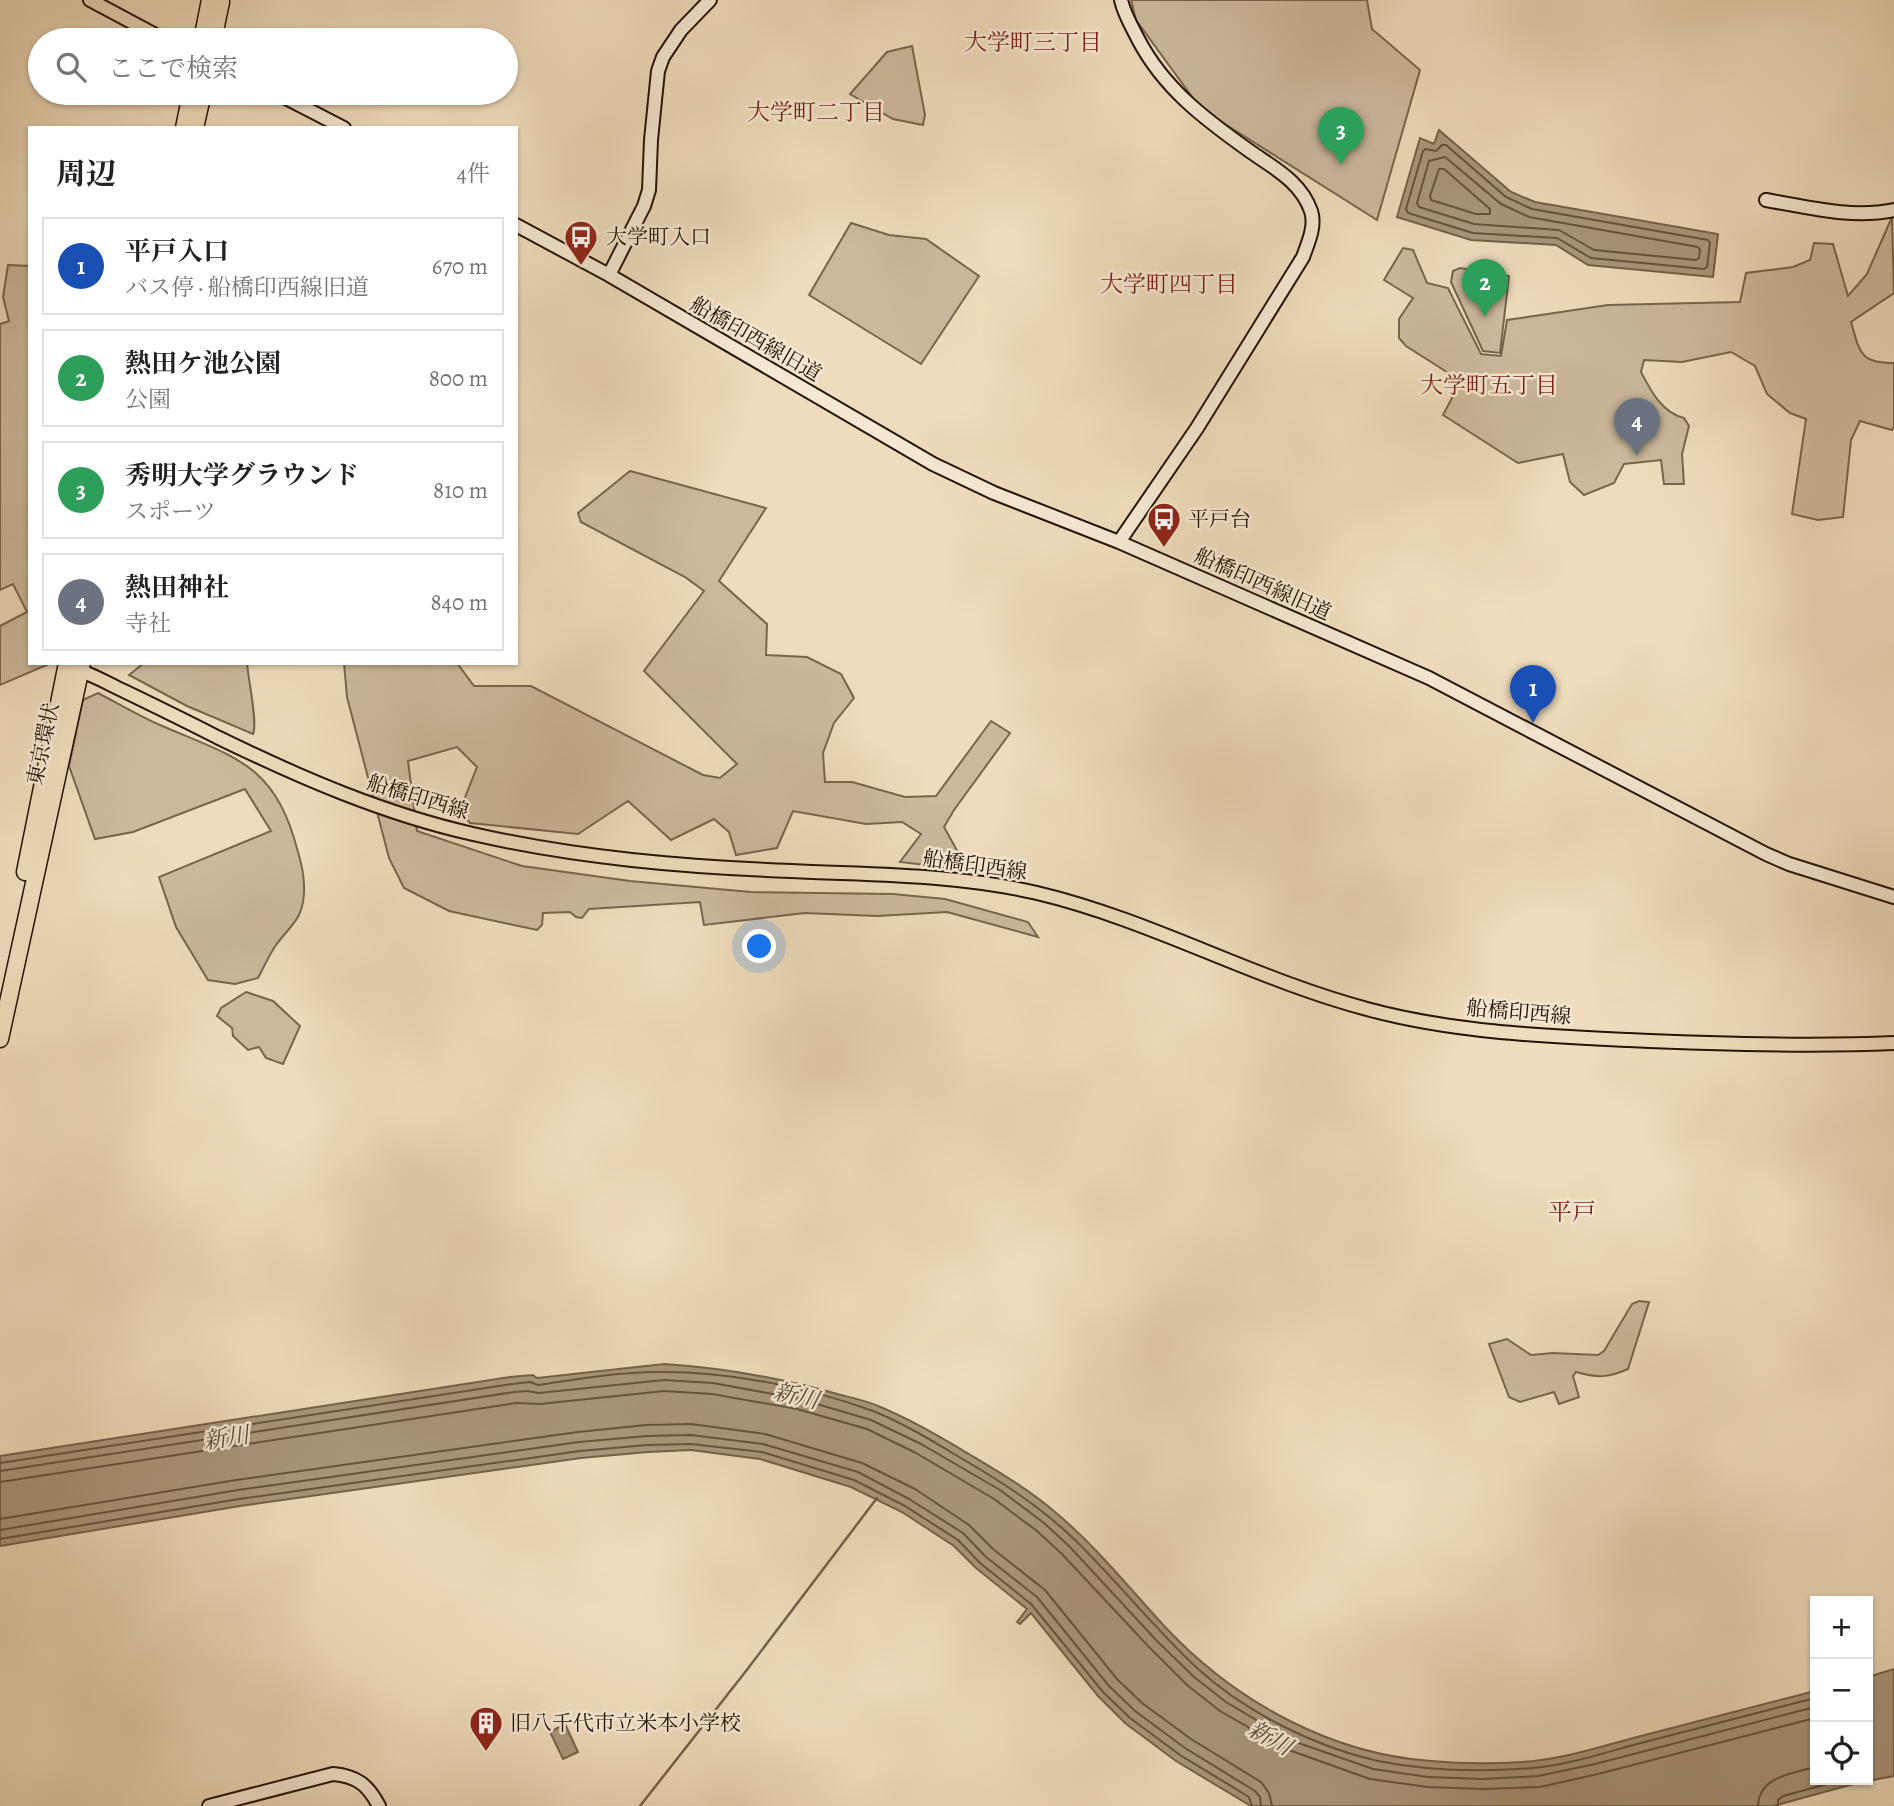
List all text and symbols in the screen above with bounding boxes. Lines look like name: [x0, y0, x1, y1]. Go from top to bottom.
district label: 大学町三丁目: [964, 27, 1102, 58]
search box: [28, 28, 518, 105]
icon: search: [52, 48, 90, 86]
text: ここで検索: [108, 51, 238, 86]
district label: 大学町二丁目: [747, 97, 885, 128]
pin: 3: [1318, 107, 1364, 165]
text: 周辺: [56, 154, 116, 194]
text: 4件: [457, 158, 490, 189]
bus stop icon: 大学町入口: [562, 218, 600, 267]
place label: 大学町入口: [606, 223, 711, 251]
text: 平戸入口: [125, 234, 229, 269]
text: 1: [77, 251, 85, 282]
text: 670 m: [432, 251, 488, 282]
pin: 2: [1462, 259, 1508, 317]
district label: 大学町四丁目: [1100, 269, 1238, 300]
text: バス停 · 船橋印西線旧道: [125, 272, 369, 303]
street label: 船橋印西線旧道: [685, 290, 827, 388]
text: 熱田ケ池公園: [125, 346, 281, 381]
text: 2: [75, 363, 87, 394]
text: 800 m: [429, 363, 488, 394]
district label: 大学町五丁目: [1420, 370, 1558, 401]
text: 公園: [125, 384, 171, 415]
pin: 4: [1614, 398, 1660, 456]
text: 秀明大学グラウンド: [125, 458, 359, 493]
text: 3: [76, 475, 86, 506]
text: 810 m: [433, 475, 488, 506]
text: スポーツ: [125, 496, 216, 527]
bus stop icon: 平戸台: [1145, 500, 1183, 549]
place label: 平戸台: [1188, 505, 1251, 533]
street label: 船橋印西線旧道: [1190, 541, 1336, 627]
text: 熱田神社: [125, 570, 229, 605]
text: 4: [76, 587, 86, 618]
text: 840 m: [430, 587, 488, 618]
text: 寺社: [125, 608, 171, 639]
pin: 1: [1510, 665, 1556, 723]
street label: 東京環状: [21, 700, 65, 788]
street label: 船橋印西線: [364, 768, 472, 826]
street label: 船橋印西線: [921, 844, 1029, 886]
your location: [742, 929, 776, 963]
street label: 船橋印西線: [1465, 993, 1573, 1031]
district label: 平戸: [1548, 1196, 1596, 1228]
water label: 新川: [770, 1376, 825, 1417]
water label: 新川: [201, 1419, 254, 1457]
map controls: [1810, 1596, 1873, 1785]
button: +: [1810, 1596, 1873, 1659]
button: −: [1810, 1659, 1873, 1722]
building icon: 旧八千代市立米本小学校: [467, 1704, 505, 1753]
place label: 旧八千代市立米本小学校: [510, 1709, 741, 1737]
water label: 新川: [1242, 1713, 1300, 1764]
button: locate: [1810, 1722, 1873, 1785]

